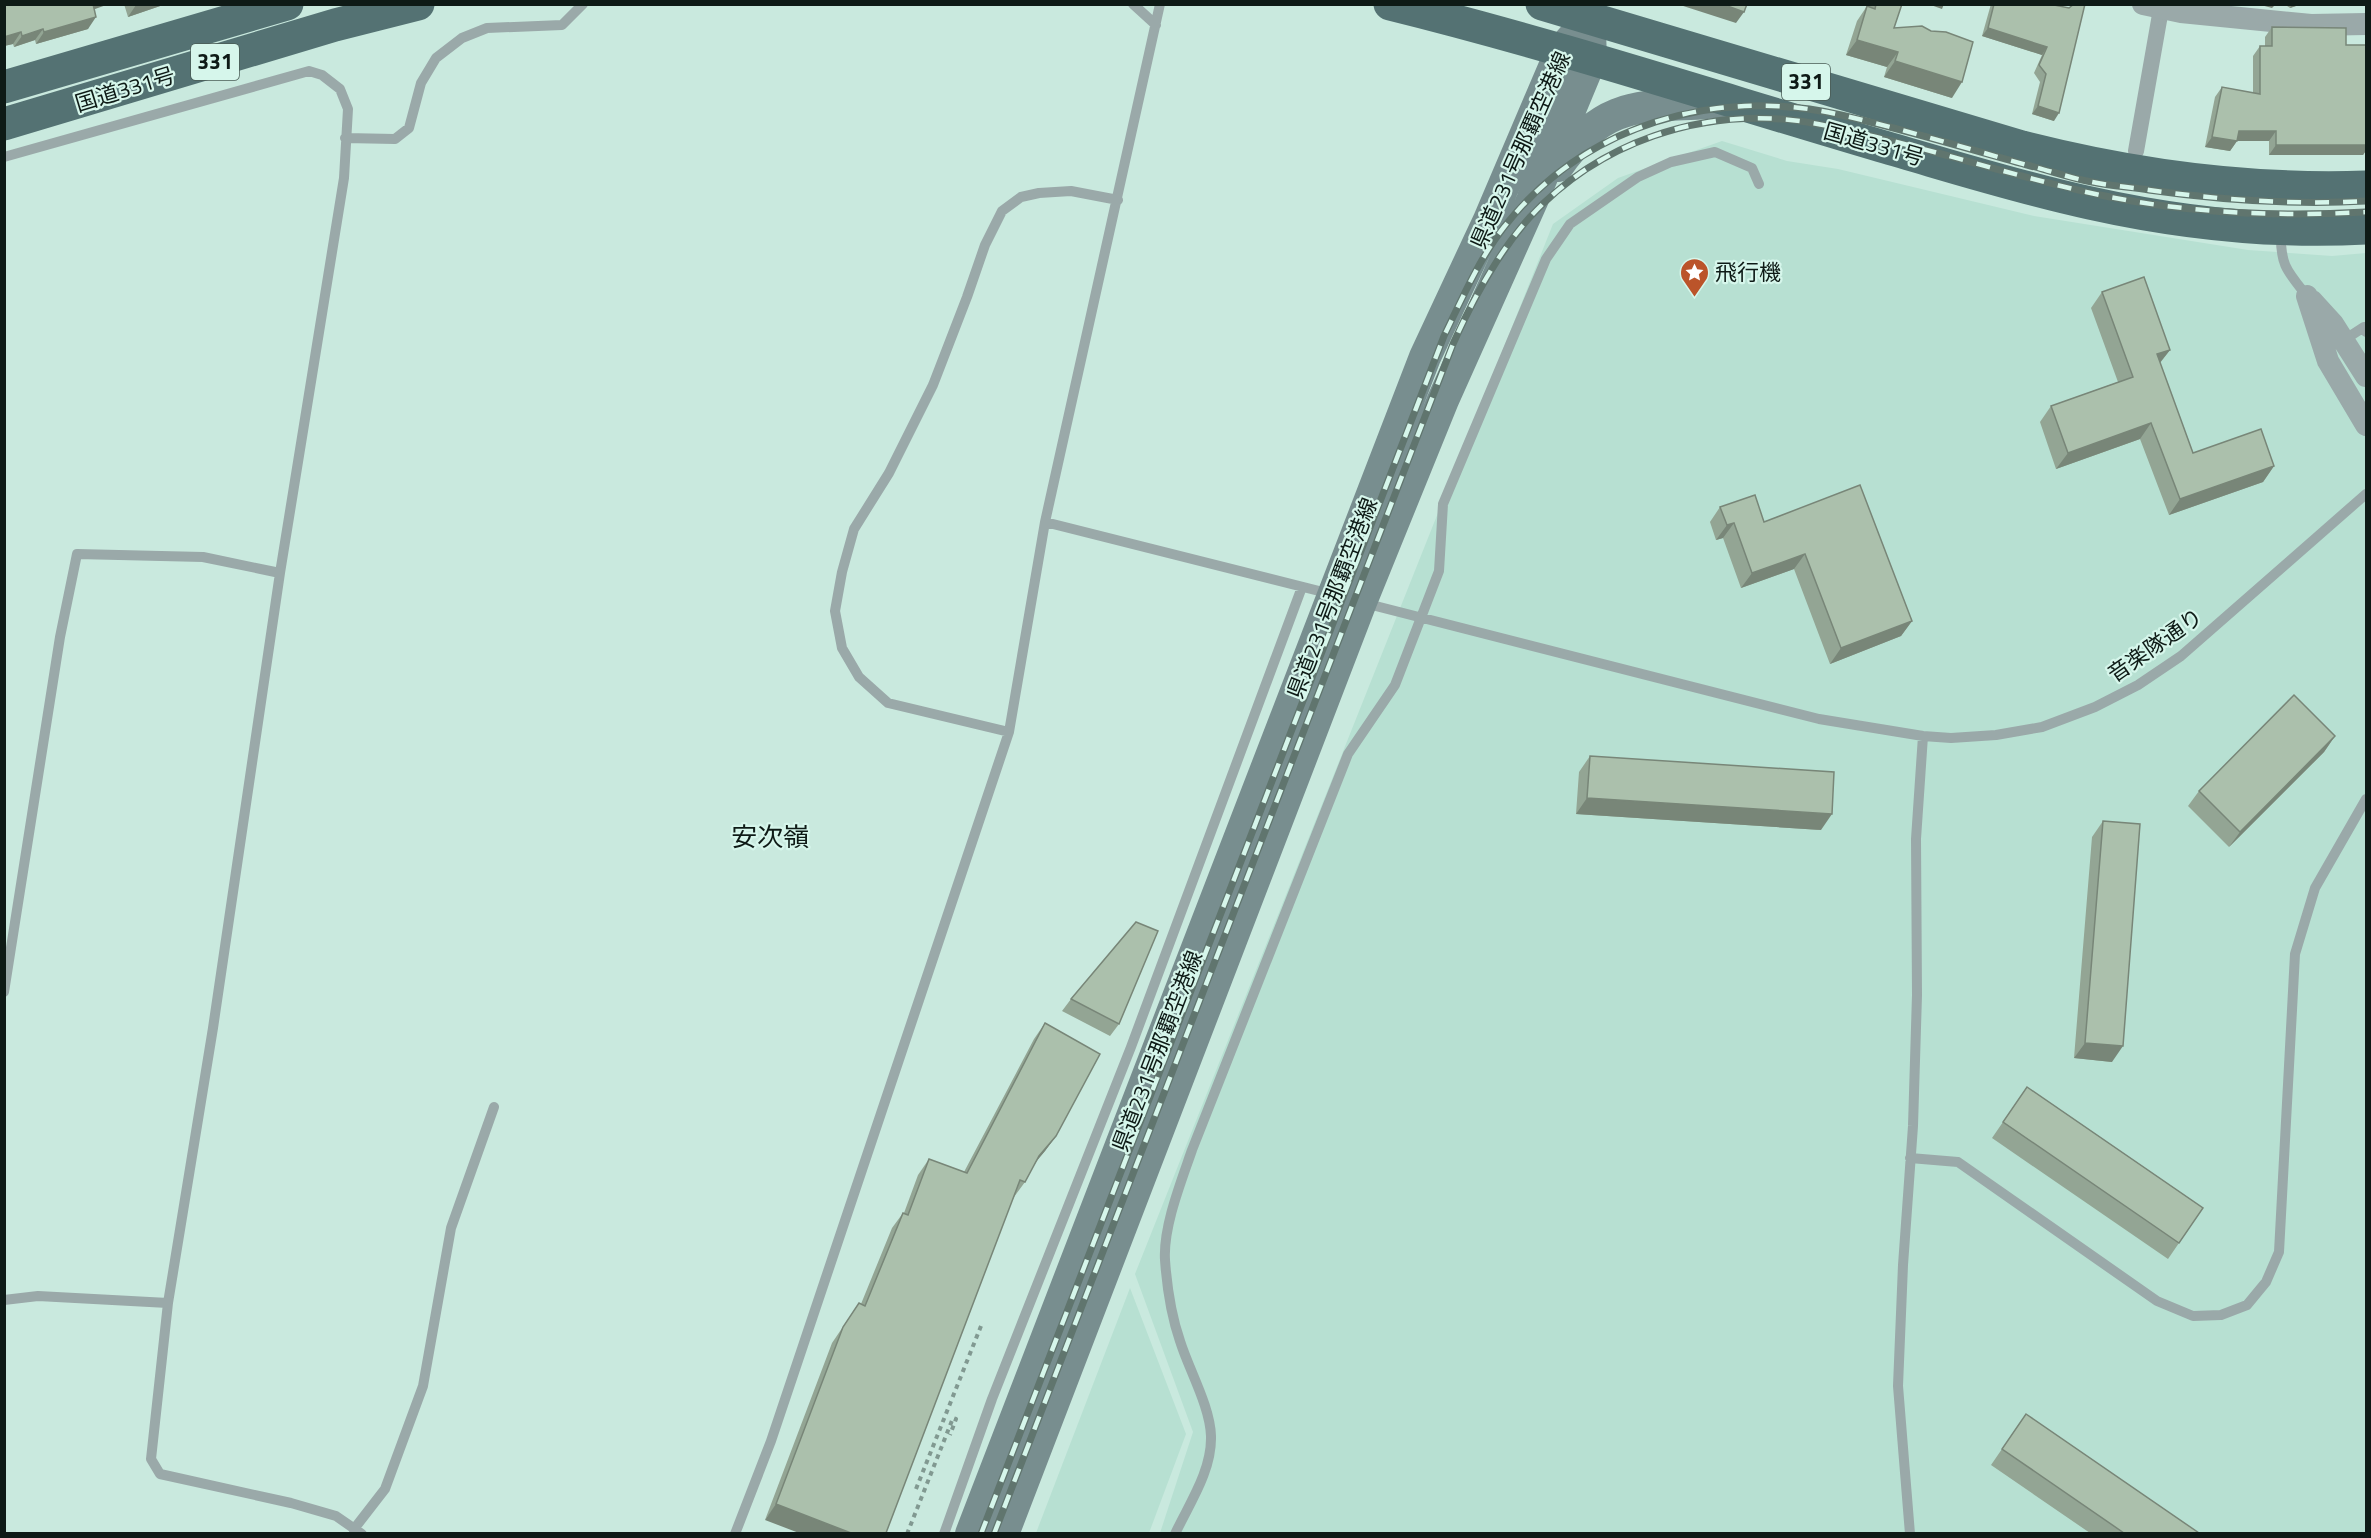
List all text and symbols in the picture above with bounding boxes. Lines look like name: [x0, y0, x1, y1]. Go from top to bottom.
road number: 331: [191, 44, 239, 80]
street label: 県道231号那覇空港線: [1461, 46, 1579, 254]
street label: 国道331号: [71, 58, 179, 120]
road number: 331: [1782, 64, 1830, 100]
street label: 国道331号: [1820, 113, 1928, 175]
place label: 飛行機: [1715, 255, 1781, 289]
place icon: 飛行機: [1678, 256, 1710, 298]
street label: 県道231号那覇空港線: [1278, 492, 1386, 704]
street label: 音楽隊通り: [2100, 600, 2210, 690]
district label: 安次嶺: [731, 817, 809, 856]
street label: 県道231号那覇空港線: [1103, 945, 1211, 1157]

